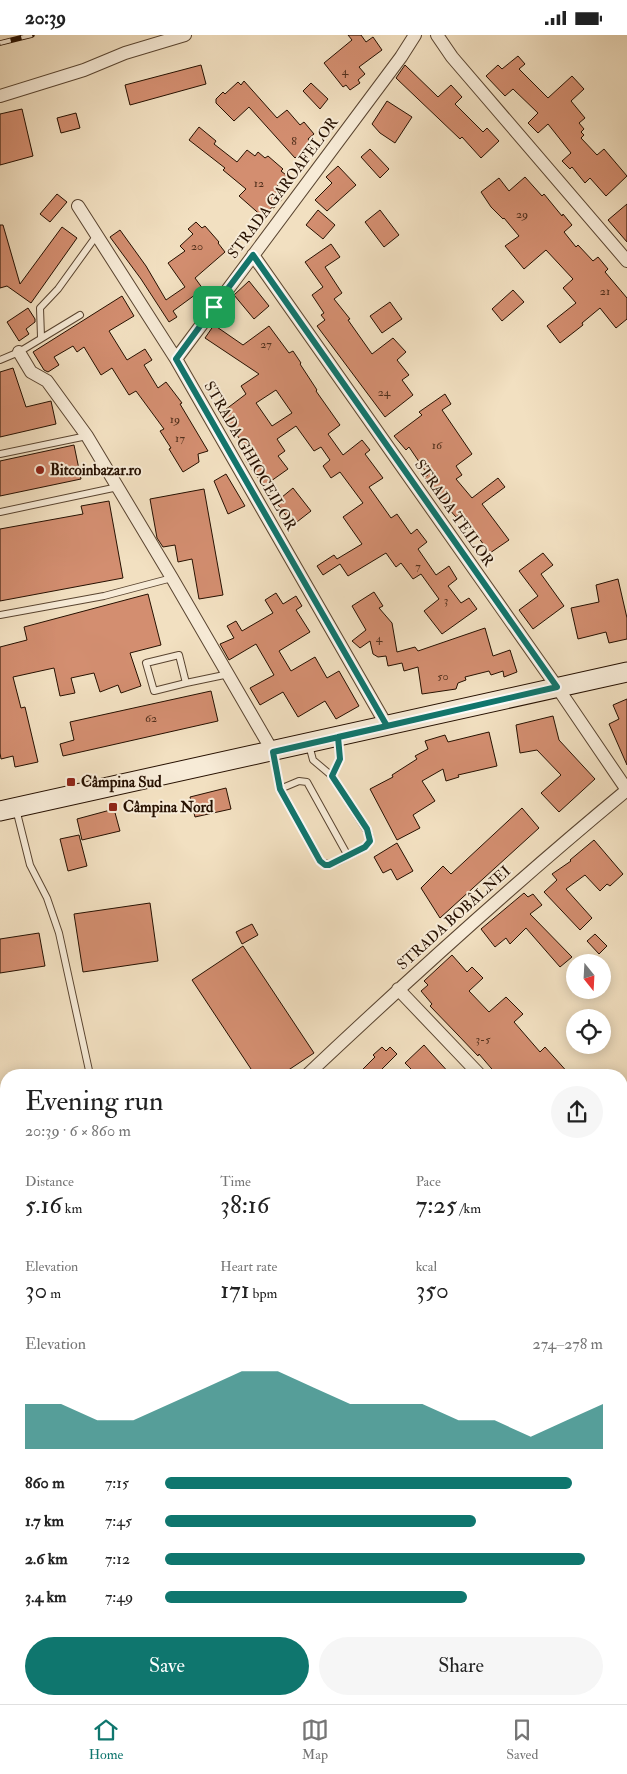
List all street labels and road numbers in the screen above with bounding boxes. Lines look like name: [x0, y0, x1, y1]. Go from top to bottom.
street label: STRADA GAROAFELOR: [224, 112, 343, 263]
street label: STRADA GHIOCEILOR: [200, 378, 301, 535]
street label: STRADA TEILOR: [410, 456, 499, 571]
street label: STRADA BOBÂLNEI: [392, 861, 515, 974]

